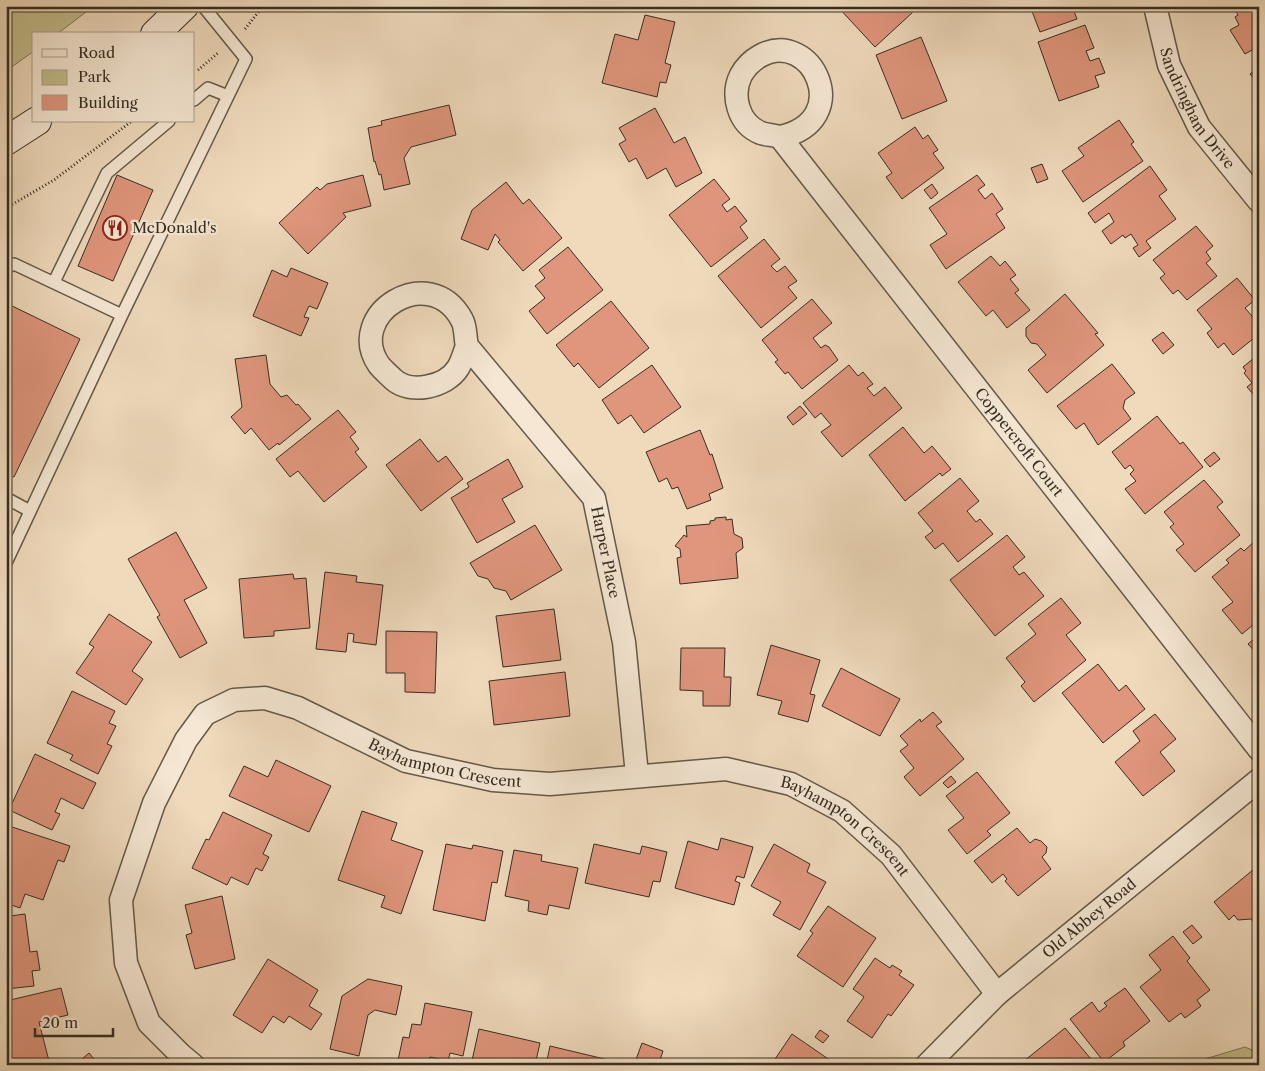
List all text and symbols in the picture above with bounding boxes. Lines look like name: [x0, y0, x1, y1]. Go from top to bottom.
legend: [32, 32, 195, 122]
text: Road: [78, 43, 115, 62]
street label: Sandringham Drive: [1156, 46, 1239, 173]
text: Park: [78, 67, 112, 86]
text: Building: [78, 93, 138, 112]
restaurant icon: McDonald's: [102, 215, 128, 241]
place label: McDonald's: [132, 218, 217, 237]
street label: Coppercroft Court: [971, 384, 1068, 501]
street label: Harper Place: [587, 504, 625, 600]
street label: Bayhampton Crescent: [365, 734, 523, 791]
street label: Bayhampton Crescent: [779, 772, 914, 880]
street label: Old Abbey Road: [1038, 874, 1140, 962]
scale bar: [35, 1006, 112, 1038]
text: 20 m: [42, 1013, 78, 1032]

